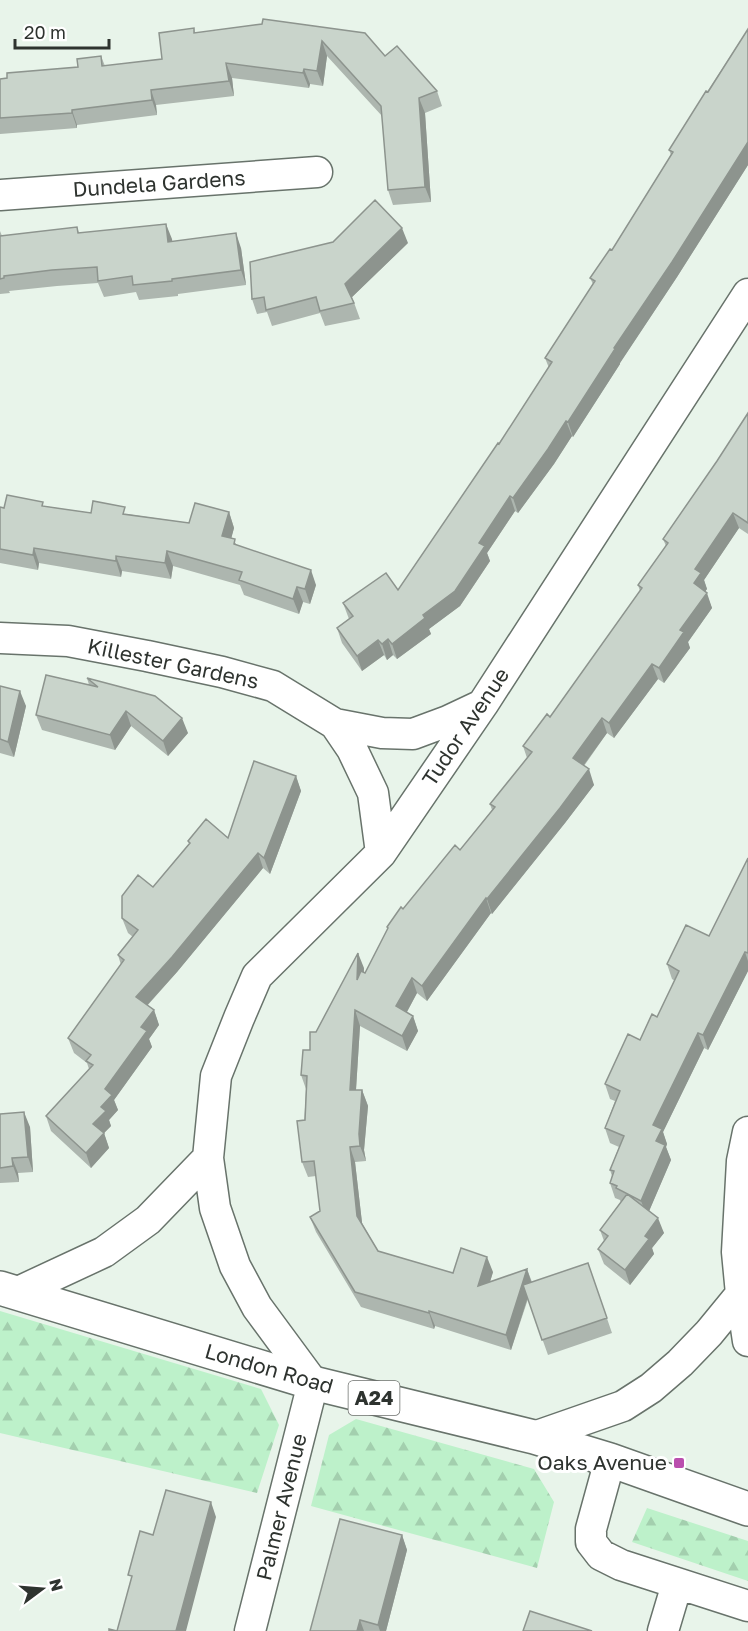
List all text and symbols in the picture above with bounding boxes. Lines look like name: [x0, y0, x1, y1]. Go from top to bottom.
scale bar: [15, 12, 110, 50]
text: 20 m: [24, 21, 66, 43]
street label: Dundela Gardens: [72, 164, 246, 202]
street label: Killester Gardens: [85, 632, 261, 694]
street label: Tudor Avenue: [416, 662, 514, 790]
street label: London Road: [202, 1337, 336, 1399]
road number: A24: [348, 1381, 400, 1415]
street label: Palmer Avenue: [250, 1431, 312, 1583]
place label: Oaks Avenue: [537, 1449, 667, 1475]
marker: Oaks Avenue: [672, 1456, 686, 1470]
north arrow: [12, 1559, 72, 1619]
text: N: [45, 1576, 68, 1593]

